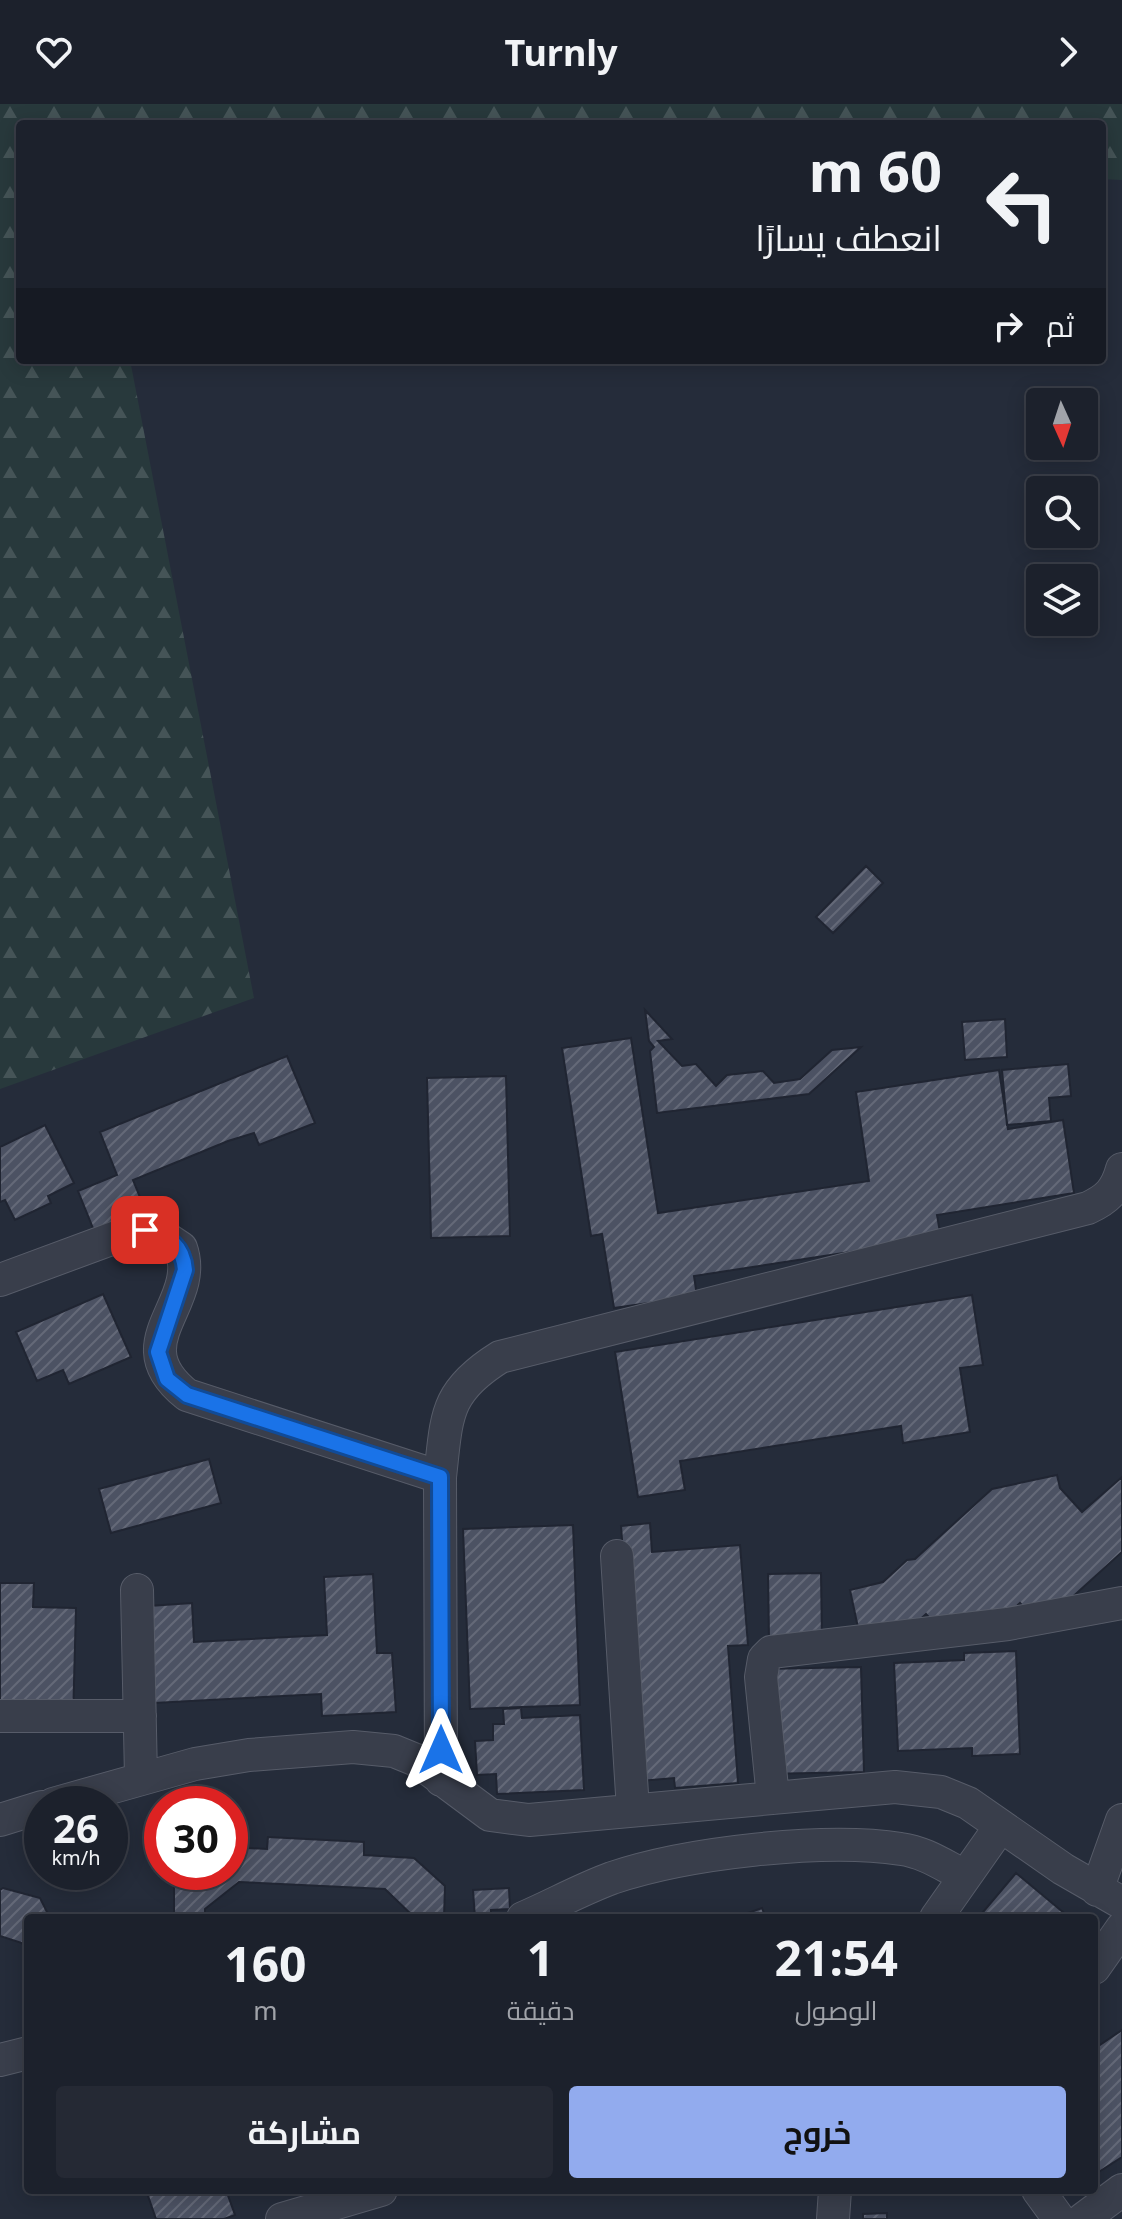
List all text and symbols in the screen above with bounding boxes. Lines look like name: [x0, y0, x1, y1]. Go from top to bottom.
text: Turnly: [504, 28, 618, 77]
icon: heart: [32, 30, 76, 74]
icon: forward: [1046, 30, 1090, 74]
text: 60 m: [809, 132, 942, 208]
icon: left: [970, 152, 1074, 256]
text: انعطف يسارًا: [755, 213, 942, 262]
icon: right: [986, 304, 1030, 348]
text: ثم: [1046, 305, 1074, 346]
north arrow: [1026, 388, 1098, 460]
map controls: [1026, 388, 1098, 636]
button: search: [1026, 476, 1098, 548]
button: layers: [1026, 564, 1098, 636]
pin: [111, 1196, 179, 1264]
icon: arrive: [123, 1208, 167, 1252]
position arrow: [399, 1708, 483, 1792]
speed limit sign: 30: [144, 1786, 248, 1890]
text: 26: [53, 1800, 99, 1855]
text: km/h: [51, 1844, 101, 1871]
text: 1: [527, 1925, 554, 1990]
text: 21:54: [775, 1925, 898, 1990]
text: 160: [224, 1931, 307, 1996]
text: m: [253, 1992, 278, 2028]
text: دقيقة: [507, 1992, 574, 2028]
text: الوصول: [795, 1992, 878, 2028]
button: مشاركة: [56, 2086, 553, 2178]
button: خروج: [569, 2086, 1066, 2178]

